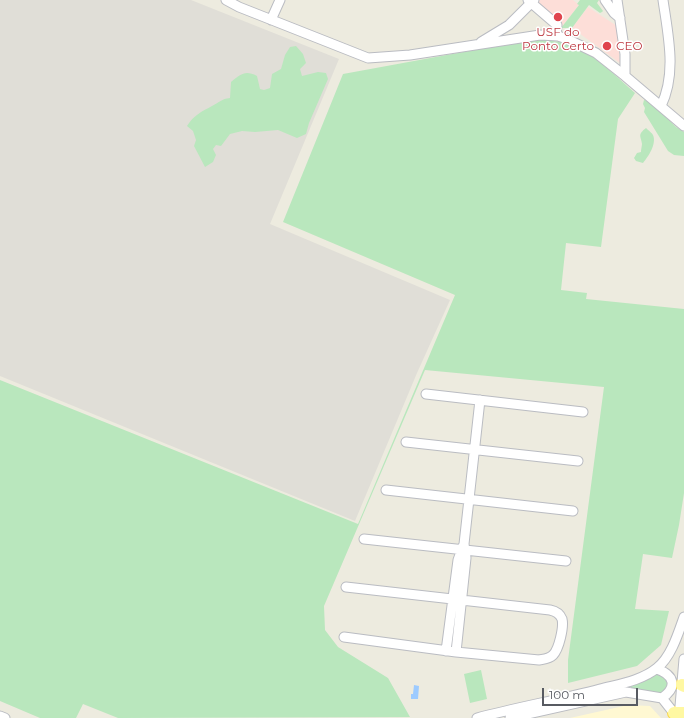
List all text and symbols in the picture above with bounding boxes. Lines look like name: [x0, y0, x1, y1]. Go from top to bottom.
marker: USF do Ponto Certo: [552, 11, 564, 23]
place label: USF do Ponto Certo: [522, 25, 594, 53]
place label: CEO: [616, 39, 643, 53]
marker: CEO: [601, 40, 613, 52]
scale bar: [544, 680, 640, 706]
text: 100 m: [549, 687, 585, 702]

